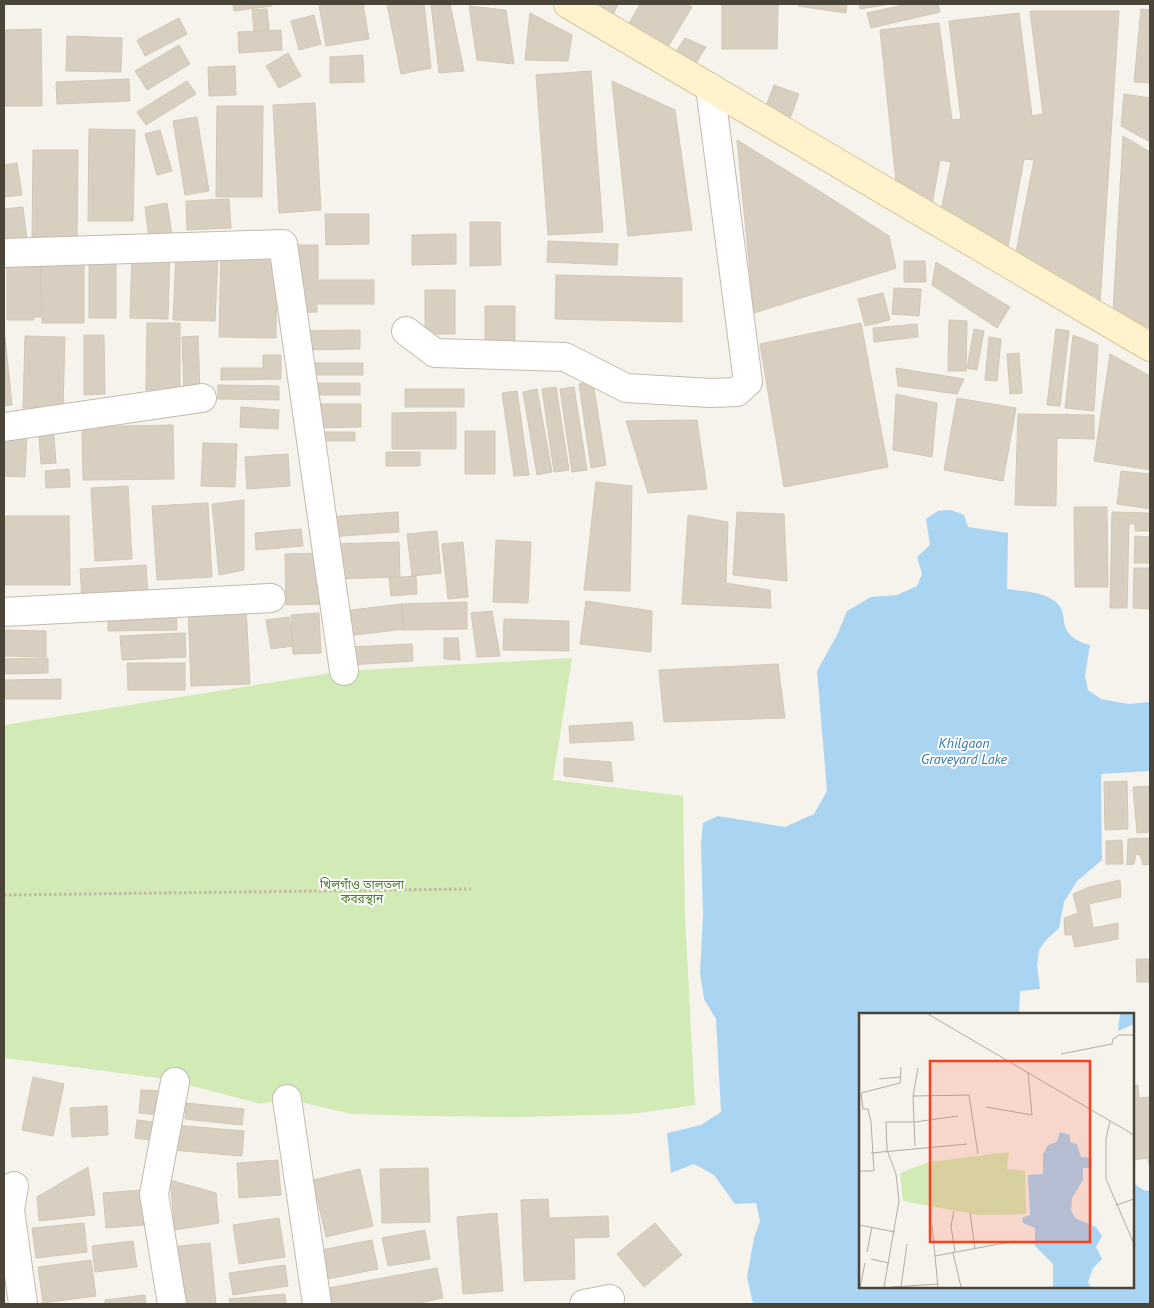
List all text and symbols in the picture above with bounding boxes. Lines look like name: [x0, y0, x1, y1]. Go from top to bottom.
water label: Khilgaon Graveyard Lake: [921, 734, 1007, 768]
park label: খিলগাঁও তালতলা কবরস্থান: [319, 877, 405, 906]
inset map: [859, 1013, 1134, 1288]

